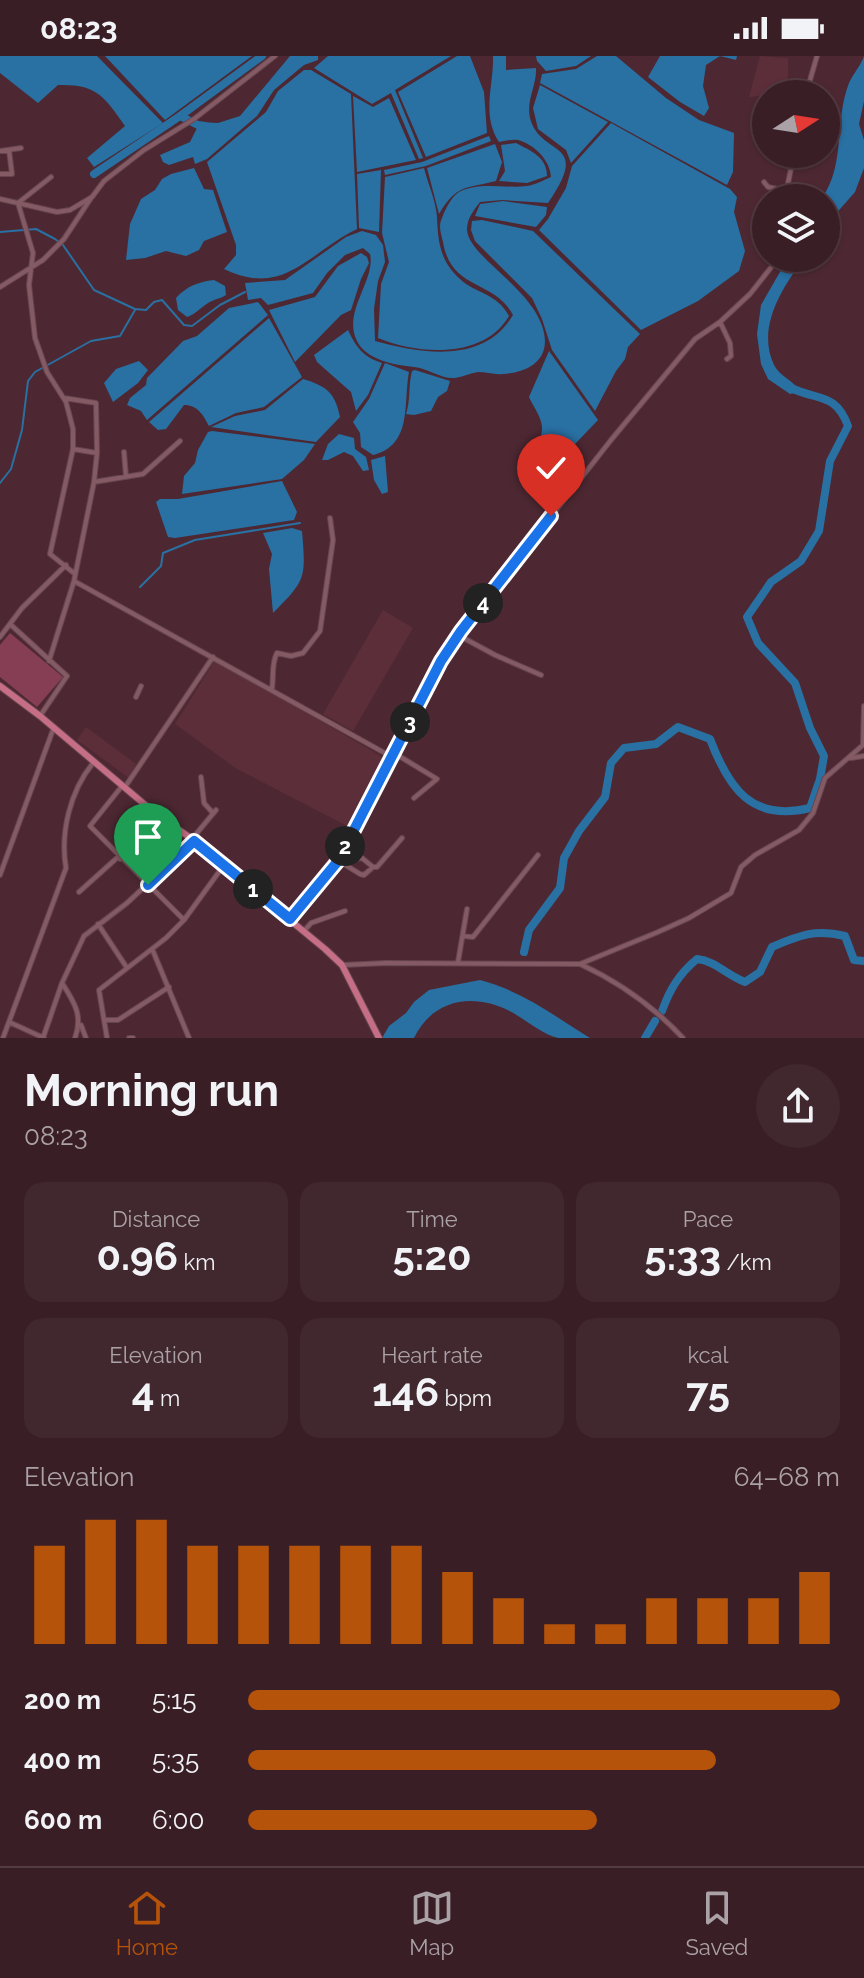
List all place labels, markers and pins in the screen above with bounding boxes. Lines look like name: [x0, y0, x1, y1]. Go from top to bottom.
pin: [517, 434, 585, 516]
pin: 4: [463, 583, 503, 623]
pin: 3: [390, 702, 430, 742]
pin: [114, 803, 182, 885]
pin: 2: [325, 826, 365, 866]
pin: 1: [233, 869, 273, 909]

